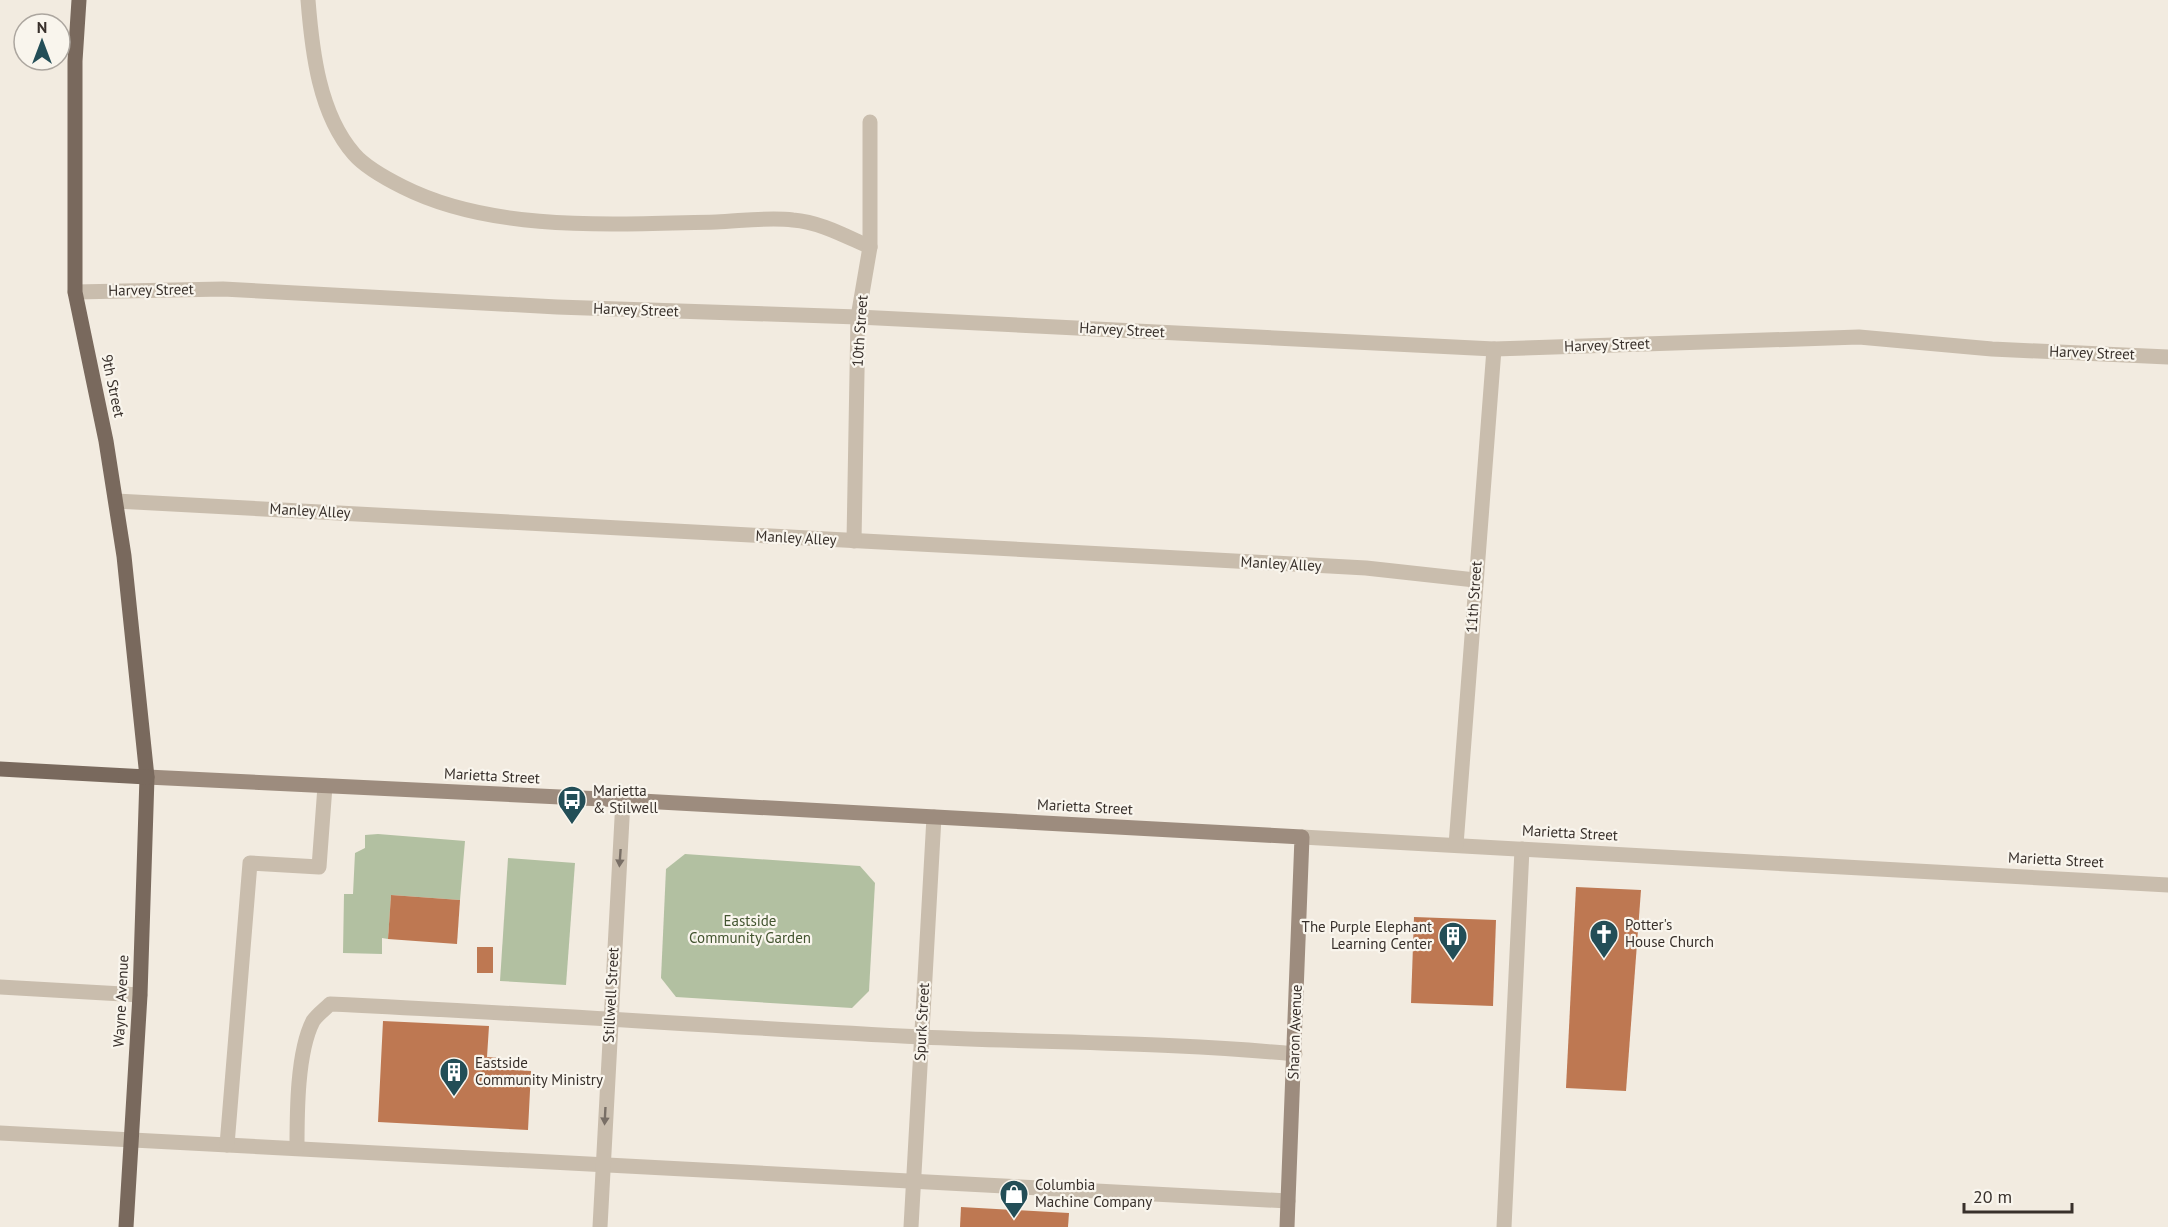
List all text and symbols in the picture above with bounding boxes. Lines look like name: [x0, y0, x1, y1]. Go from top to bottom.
north arrow: [12, 12, 72, 72]
text: N: [37, 17, 47, 37]
street label: Harvey Street: [108, 279, 194, 300]
street label: 10th Street: [848, 294, 871, 368]
street label: Harvey Street: [593, 299, 679, 320]
street label: Harvey Street: [1079, 318, 1165, 341]
street label: Harvey Street: [1564, 334, 1650, 355]
street label: Harvey Street: [2049, 342, 2135, 363]
street label: 9th Street: [98, 353, 129, 419]
street label: Manley Alley: [269, 499, 351, 522]
street label: Manley Alley: [755, 526, 837, 549]
street label: Manley Alley: [1240, 552, 1322, 575]
street label: 11th Street: [1462, 560, 1485, 634]
street label: Marietta Street: [444, 764, 540, 787]
place label: Marietta & Stilwell: [593, 781, 659, 817]
bus stop icon: Marietta & Stilwell: [556, 784, 588, 826]
street label: Marietta Street: [1037, 795, 1133, 818]
street label: Marietta Street: [1522, 821, 1618, 844]
street label: Marietta Street: [2008, 848, 2104, 871]
one-way arrow: [615, 849, 625, 868]
park label: Eastside Community Garden: [689, 911, 811, 947]
place label: Potter's House Church: [1625, 915, 1714, 951]
place label: The Purple Elephant Learning Center: [1302, 917, 1432, 953]
church icon: Potter's House Church: [1588, 918, 1620, 960]
building icon: The Purple Elephant Learning Center: [1437, 920, 1469, 962]
street label: Stillwell Street: [599, 947, 622, 1043]
street label: Wayne Avenue: [109, 954, 132, 1048]
street label: Spurk Street: [910, 982, 933, 1062]
street label: Sharon Avenue: [1283, 984, 1306, 1080]
place label: Eastside Community Ministry: [475, 1053, 603, 1089]
building icon: Eastside Community Ministry: [438, 1056, 470, 1098]
one-way arrow: [600, 1106, 609, 1125]
place label: Columbia Machine Company: [1035, 1175, 1152, 1211]
scale bar: [1964, 1176, 2072, 1214]
shop icon: Columbia Machine Company: [998, 1178, 1030, 1220]
text: 20 m: [1973, 1185, 2012, 1208]

